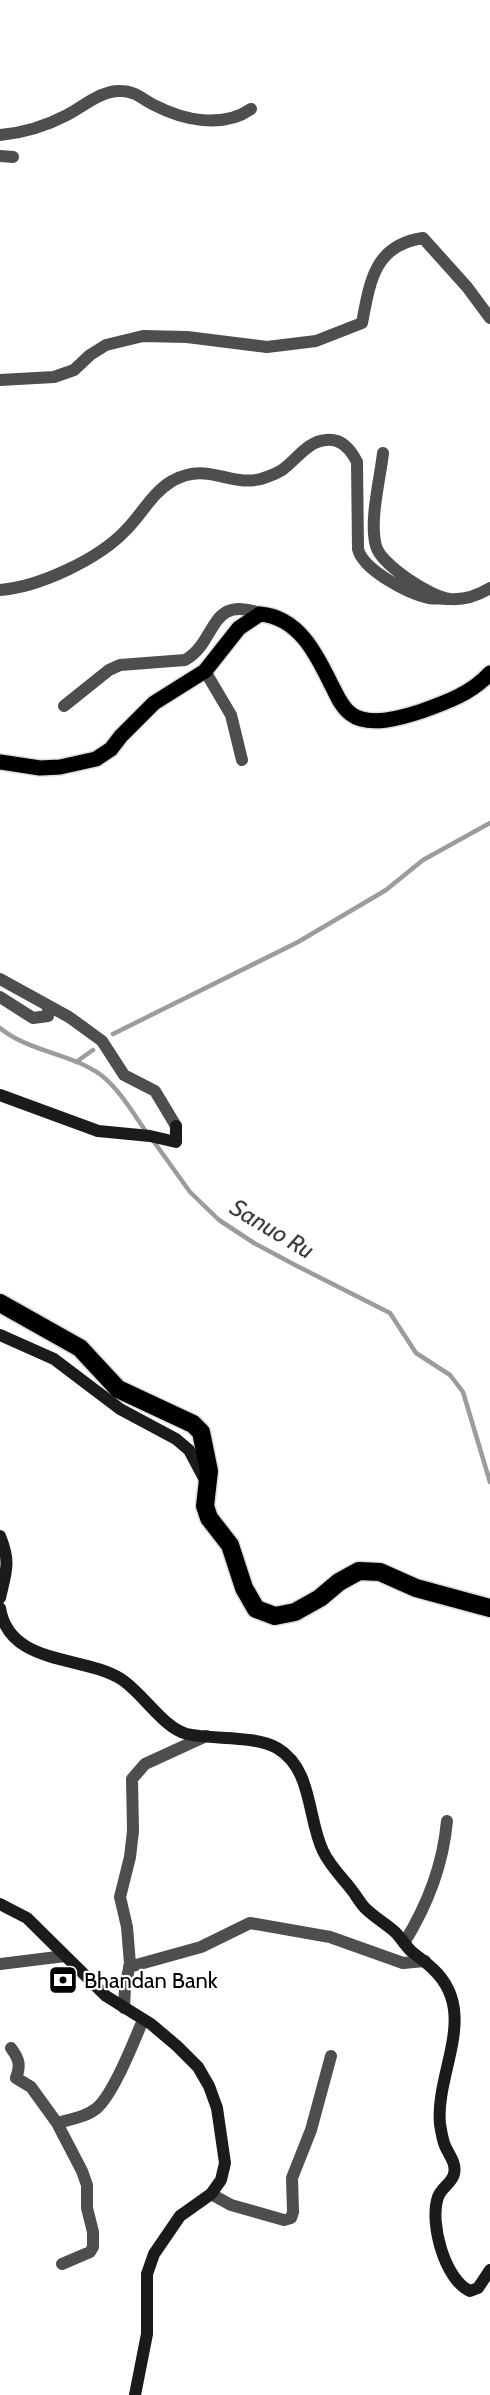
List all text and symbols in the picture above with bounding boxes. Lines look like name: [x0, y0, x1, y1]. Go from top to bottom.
water label: Sanuo Ru: [225, 1192, 319, 1265]
bank icon: Bhandan Bank: [47, 1964, 79, 1996]
place label: Bhandan Bank: [84, 1967, 218, 1994]

